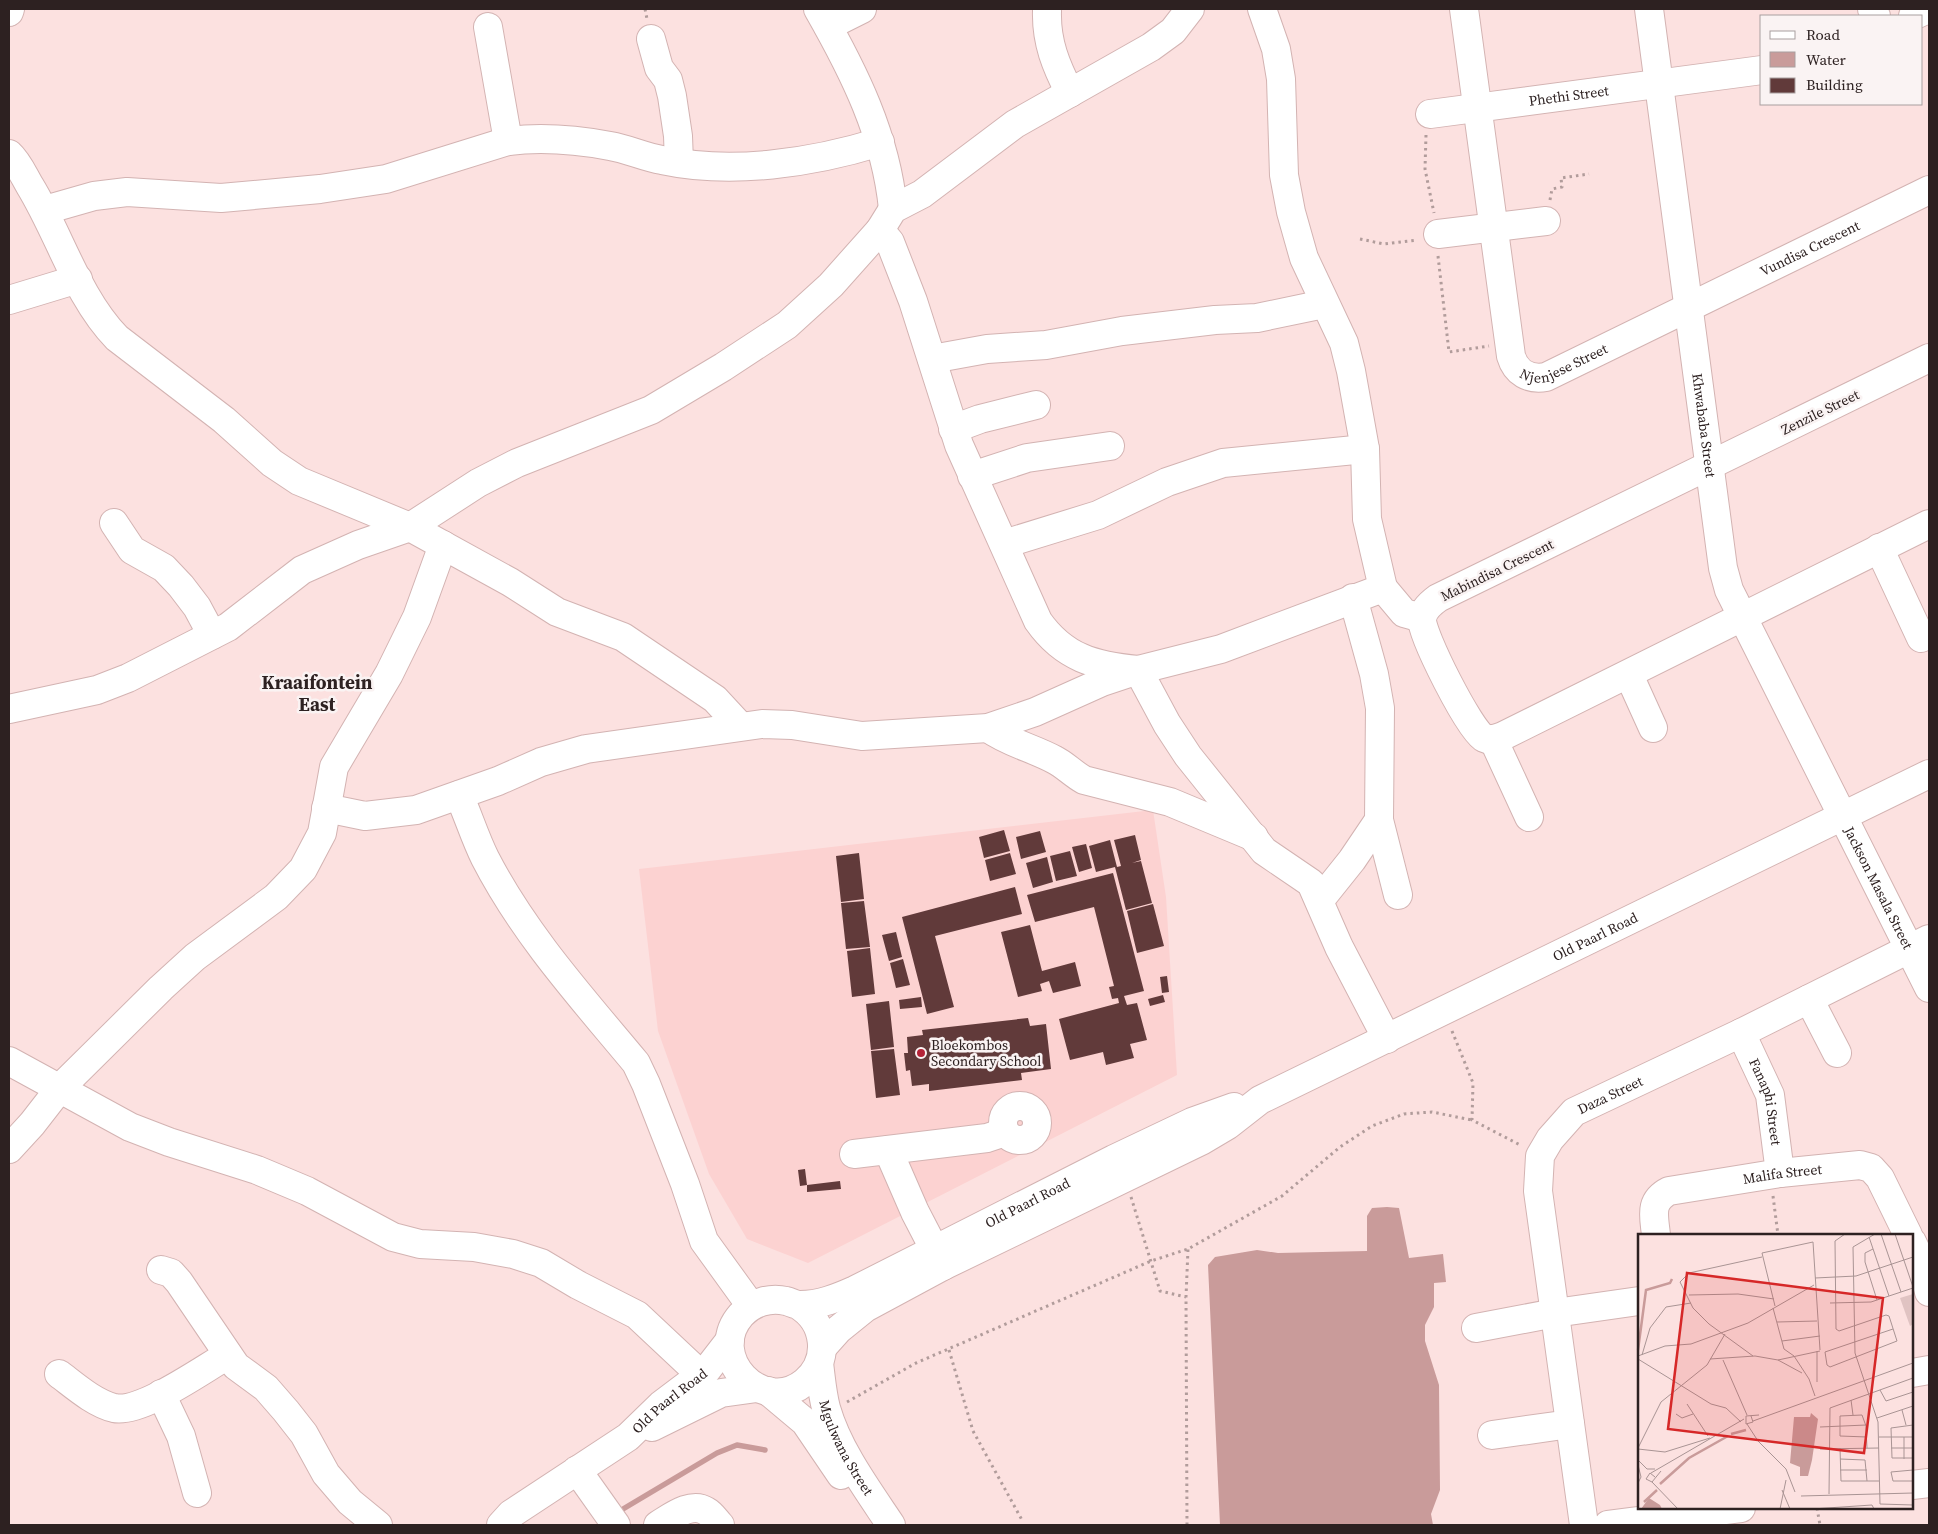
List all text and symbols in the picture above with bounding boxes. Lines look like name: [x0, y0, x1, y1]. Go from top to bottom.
legend: [1760, 15, 1923, 105]
text: Road: [1806, 24, 1840, 45]
text: Water: [1806, 49, 1847, 70]
text: Building: [1806, 74, 1863, 95]
street label: Phethi Street: [1528, 80, 1610, 111]
street label: Vundisa Crescent: [1756, 215, 1863, 281]
street label: Njenjese Street: [1516, 338, 1611, 388]
street label: Khwababa Street: [1687, 372, 1721, 479]
street label: Zenzile Street: [1778, 384, 1863, 440]
street label: Mabindisa Crescent: [1437, 534, 1557, 606]
district label: Kraaifontein East: [261, 669, 373, 717]
street label: Jackson Masala Street: [1839, 822, 1918, 953]
street label: Old Paarl Road: [1549, 907, 1641, 966]
place label: Bloekombos Secondary School: [931, 1035, 1041, 1071]
marker: Bloekombos Secondary School: [915, 1047, 927, 1059]
street label: Fanaphi Street: [1744, 1055, 1786, 1147]
street label: Daza Street: [1574, 1071, 1646, 1119]
street label: Malifa Street: [1741, 1159, 1823, 1189]
street label: Old Paarl Road: [982, 1173, 1073, 1233]
inset map: [1638, 1234, 1913, 1509]
street label: Old Paarl Road: [627, 1364, 711, 1438]
street label: Mgulwana Street: [814, 1398, 879, 1500]

